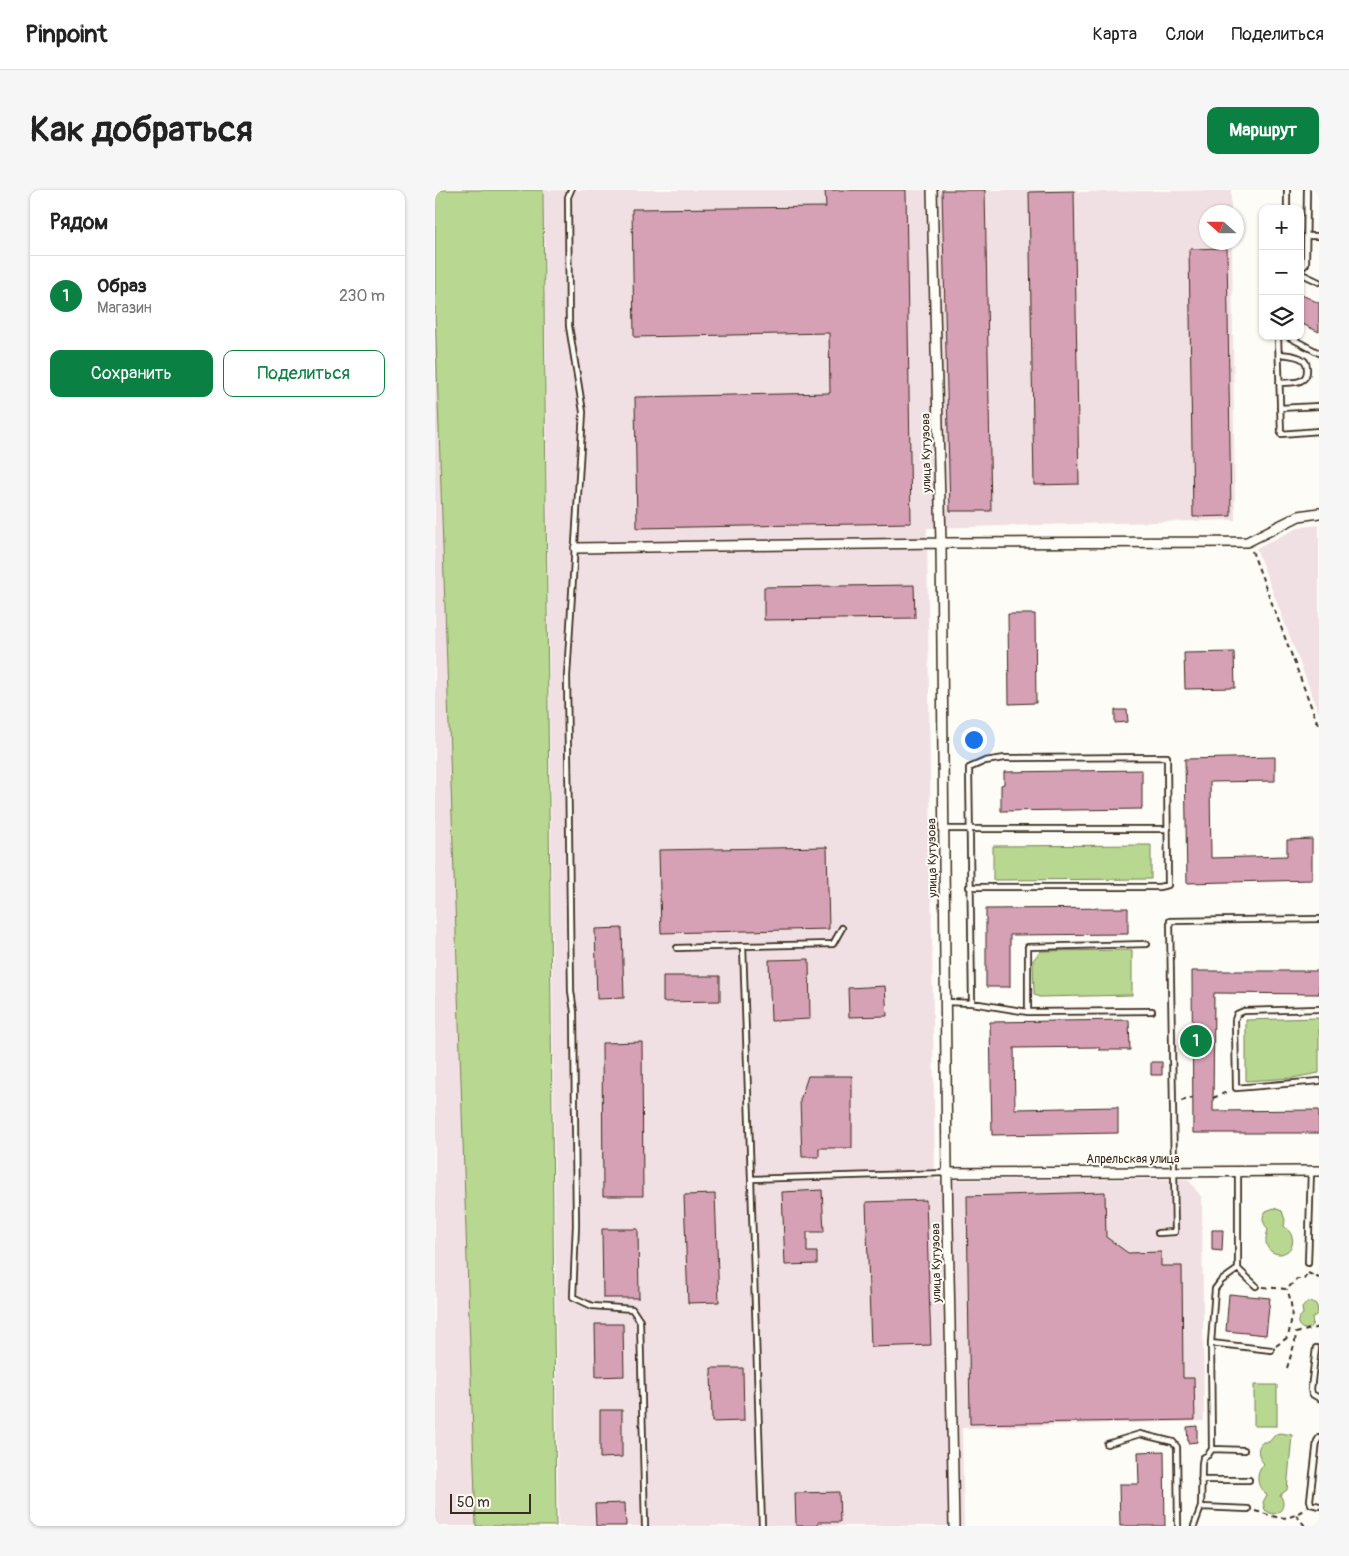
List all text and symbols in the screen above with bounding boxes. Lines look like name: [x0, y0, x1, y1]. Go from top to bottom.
text: Pinpoint: [25, 20, 107, 49]
text: Карта: [1093, 23, 1137, 46]
text: Слои: [1165, 23, 1203, 46]
text: Поделиться: [1231, 23, 1324, 46]
button: Маршрут: [1207, 107, 1319, 154]
text: Как добраться: [30, 108, 253, 152]
north arrow: [1199, 205, 1244, 250]
map controls: [1259, 205, 1304, 340]
button: +: [1259, 205, 1304, 250]
text: Рядом: [50, 209, 108, 236]
button: −: [1259, 250, 1304, 295]
text: Образ: [97, 274, 147, 298]
text: 1: [63, 286, 69, 306]
text: 230 m: [339, 286, 385, 306]
button: layers: [1259, 295, 1304, 340]
text: Магазин: [97, 298, 152, 318]
button: Сохранить: [50, 350, 213, 397]
button: Поделиться: [223, 350, 385, 397]
street label: улица Кутузова: [918, 413, 935, 494]
your location: [961, 727, 987, 753]
street label: улица Кутузова: [924, 818, 941, 899]
pin: 1: [1180, 1022, 1212, 1060]
street label: Апрельская улица: [1086, 1152, 1180, 1167]
street label: улица Кутузова: [928, 1223, 945, 1304]
scale bar: [450, 1491, 531, 1514]
text: 50 m: [457, 1494, 490, 1511]

